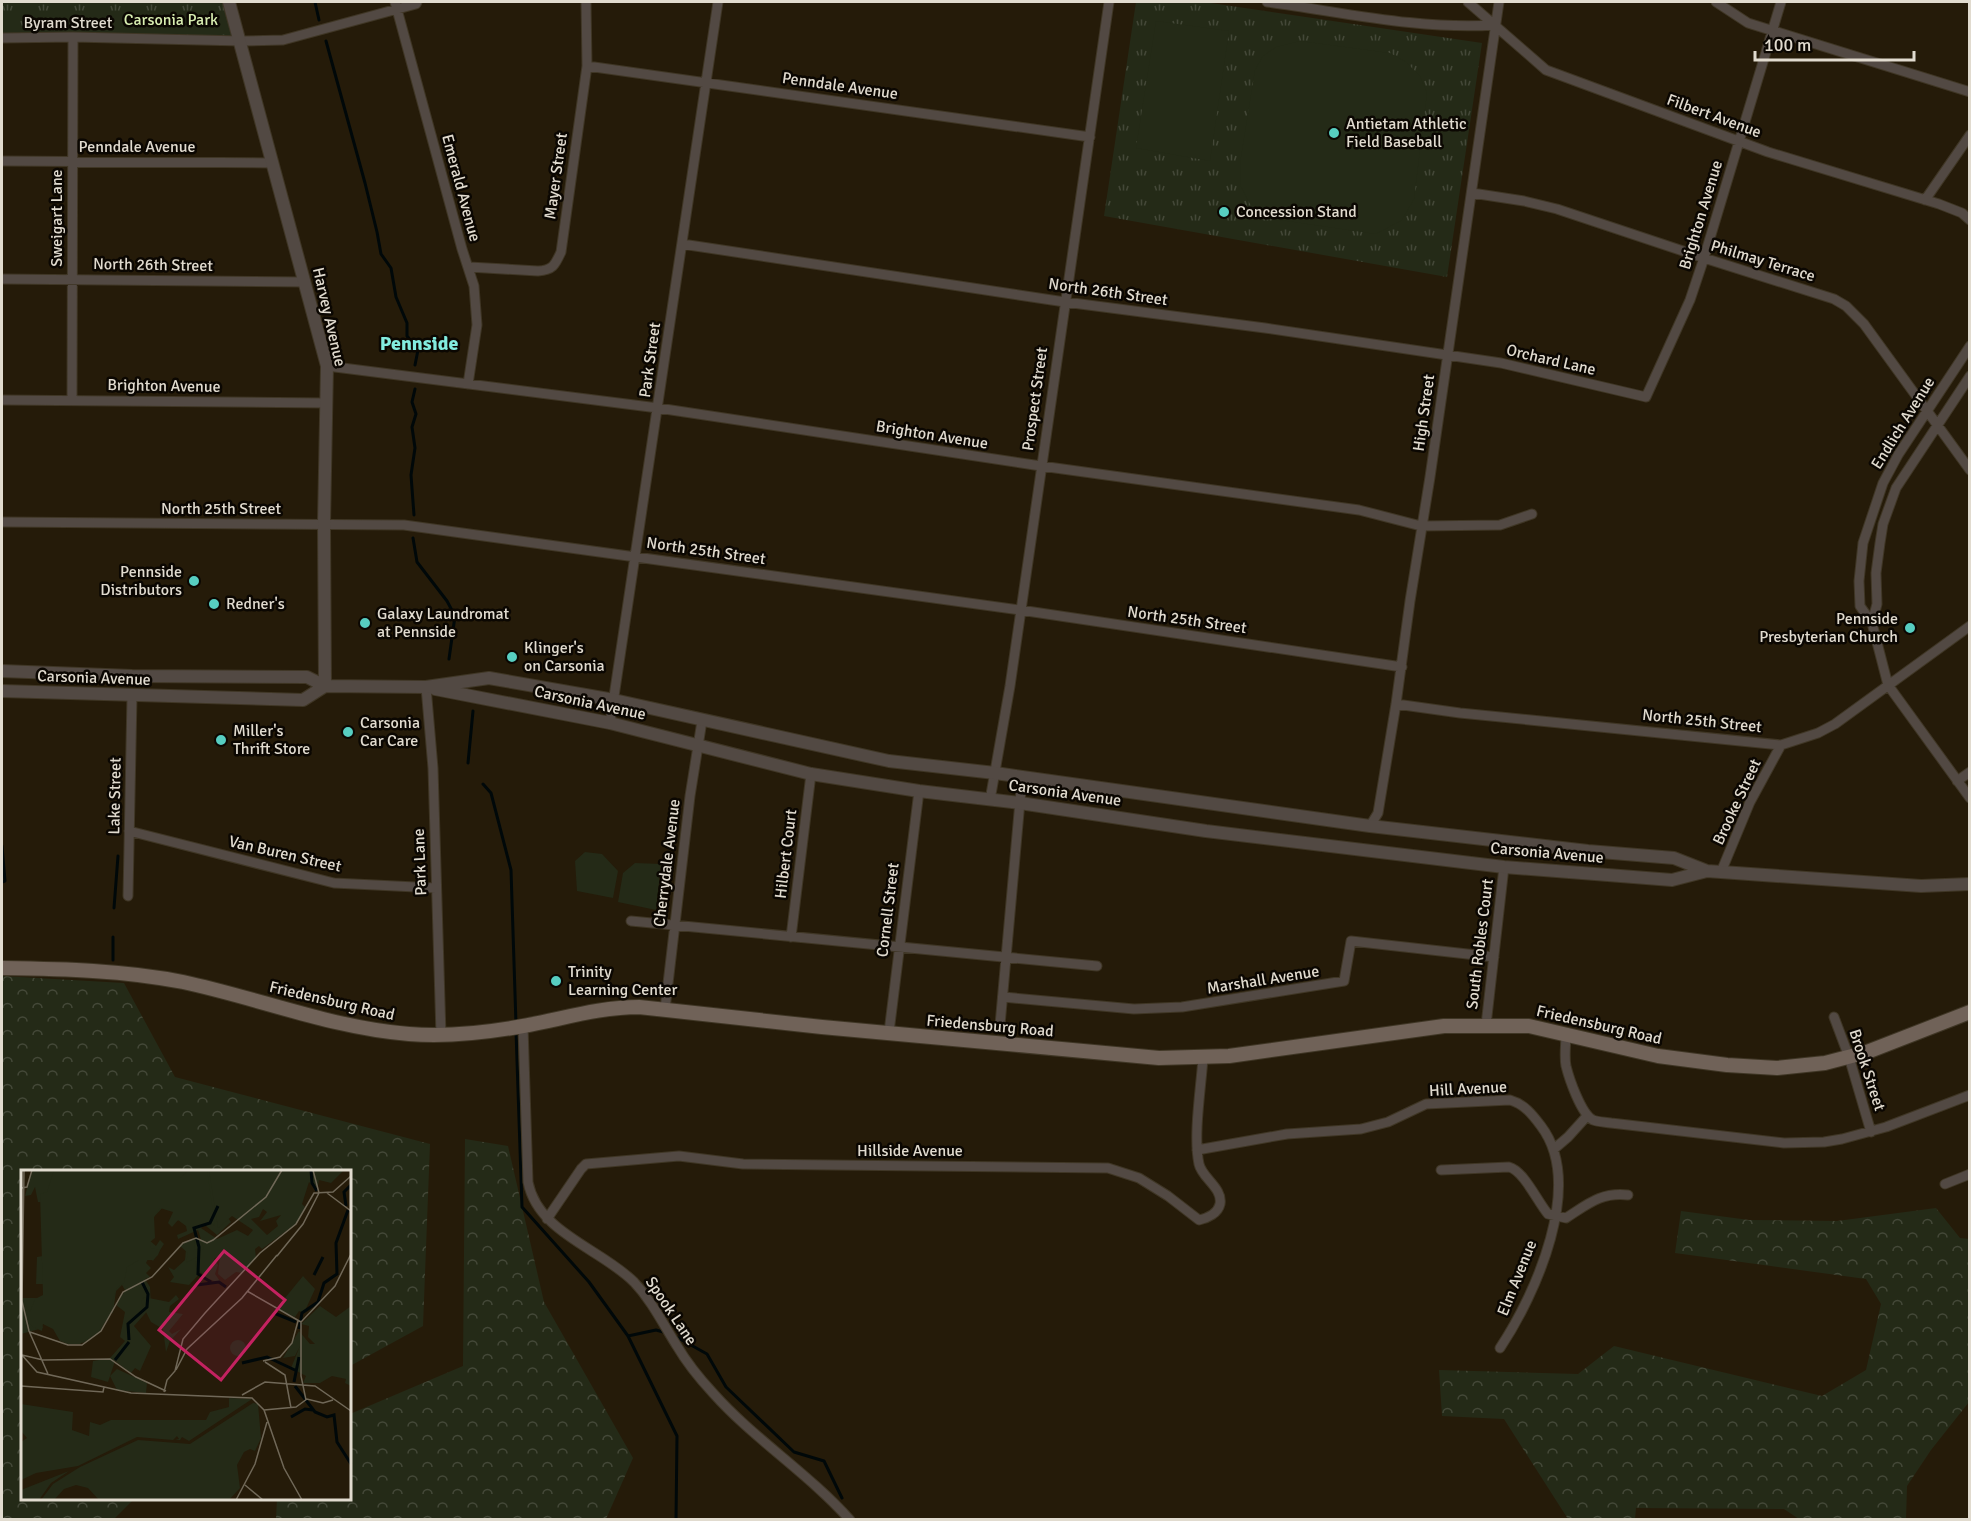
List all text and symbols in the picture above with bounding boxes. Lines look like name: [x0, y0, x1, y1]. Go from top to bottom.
park label: Carsonia Park: [124, 10, 218, 30]
street label: Byram Street: [24, 13, 113, 33]
scale bar: [1755, 24, 1914, 62]
text: 100 m: [1764, 34, 1811, 56]
street label: Penndale Avenue: [781, 68, 899, 104]
street label: Filbert Avenue: [1664, 90, 1764, 142]
place label: Antietam Athletic Field Baseball: [1346, 114, 1467, 152]
marker: Antietam Athletic Field Baseball: [1327, 126, 1341, 140]
street label: Mayer Street: [540, 131, 572, 221]
street label: Emerald Avenue: [437, 132, 485, 244]
street label: Penndale Avenue: [79, 137, 195, 157]
street label: Brighton Avenue: [1675, 158, 1727, 272]
street label: Sweigart Lane: [47, 169, 67, 267]
place label: Concession Stand: [1236, 202, 1357, 222]
marker: Concession Stand: [1217, 205, 1231, 219]
street label: Philmay Terrace: [1708, 236, 1818, 286]
street label: North 26th Street: [93, 254, 214, 276]
street label: Harvey Avenue: [308, 265, 350, 369]
street label: North 26th Street: [1047, 274, 1169, 310]
street label: Park Street: [635, 321, 665, 399]
district label: Pennside: [380, 331, 458, 356]
street label: Orchard Lane: [1504, 340, 1598, 380]
street label: Prospect Street: [1018, 345, 1052, 452]
street label: High Street: [1409, 373, 1439, 453]
street label: Endlich Avenue: [1867, 373, 1939, 473]
street label: Brighton Avenue: [107, 375, 221, 397]
street label: Brighton Avenue: [875, 416, 989, 454]
street label: North 25th Street: [161, 499, 281, 519]
street label: North 25th Street: [645, 533, 767, 569]
place label: Pennside Distributors: [100, 562, 182, 600]
marker: Pennside Distributors: [187, 574, 201, 588]
place label: Redner's: [226, 594, 285, 614]
marker: Redner's: [207, 597, 221, 611]
street label: North 25th Street: [1126, 602, 1248, 638]
place label: Galaxy Laundromat at Pennside: [377, 604, 509, 642]
place label: Pennside Presbyterian Church: [1759, 609, 1898, 647]
marker: Galaxy Laundromat at Pennside: [358, 616, 372, 630]
marker: Pennside Presbyterian Church: [1903, 621, 1917, 635]
place label: Klinger's on Carsonia: [524, 638, 605, 676]
marker: Klinger's on Carsonia: [505, 650, 519, 664]
street label: Carsonia Avenue: [37, 666, 151, 690]
street label: Carsonia Avenue: [532, 681, 648, 725]
street label: North 25th Street: [1641, 705, 1763, 737]
place label: Carsonia Car Care: [360, 713, 420, 751]
place label: Miller's Thrift Store: [233, 721, 310, 759]
marker: Carsonia Car Care: [341, 725, 355, 739]
marker: Miller's Thrift Store: [214, 733, 228, 747]
street label: Brooke Street: [1708, 755, 1766, 848]
street label: Lake Street: [104, 757, 126, 835]
street label: Carsonia Avenue: [1007, 775, 1123, 811]
street label: Cherrydale Avenue: [649, 798, 685, 928]
street label: Hilbert Court: [771, 808, 801, 900]
street label: Park Lane: [409, 828, 431, 896]
street label: Van Buren Street: [227, 831, 344, 877]
street label: Carsonia Avenue: [1490, 838, 1604, 868]
street label: Cornell Street: [872, 861, 904, 958]
street label: South Robles Court: [1462, 877, 1498, 1010]
street label: Marshall Avenue: [1205, 961, 1321, 999]
place label: Trinity Learning Center: [568, 962, 677, 1000]
marker: Trinity Learning Center: [549, 974, 563, 988]
street label: Friedensburg Road: [267, 977, 397, 1025]
street label: Friedensburg Road: [1534, 1001, 1664, 1049]
street label: Friedensburg Road: [925, 1010, 1055, 1042]
street label: Brook Street: [1844, 1027, 1890, 1114]
street label: Hill Avenue: [1429, 1077, 1507, 1101]
street label: Hillside Avenue: [857, 1141, 963, 1161]
inset map: [21, 1170, 351, 1500]
street label: Elm Avenue: [1493, 1237, 1541, 1319]
street label: Spook Lane: [641, 1273, 701, 1349]

